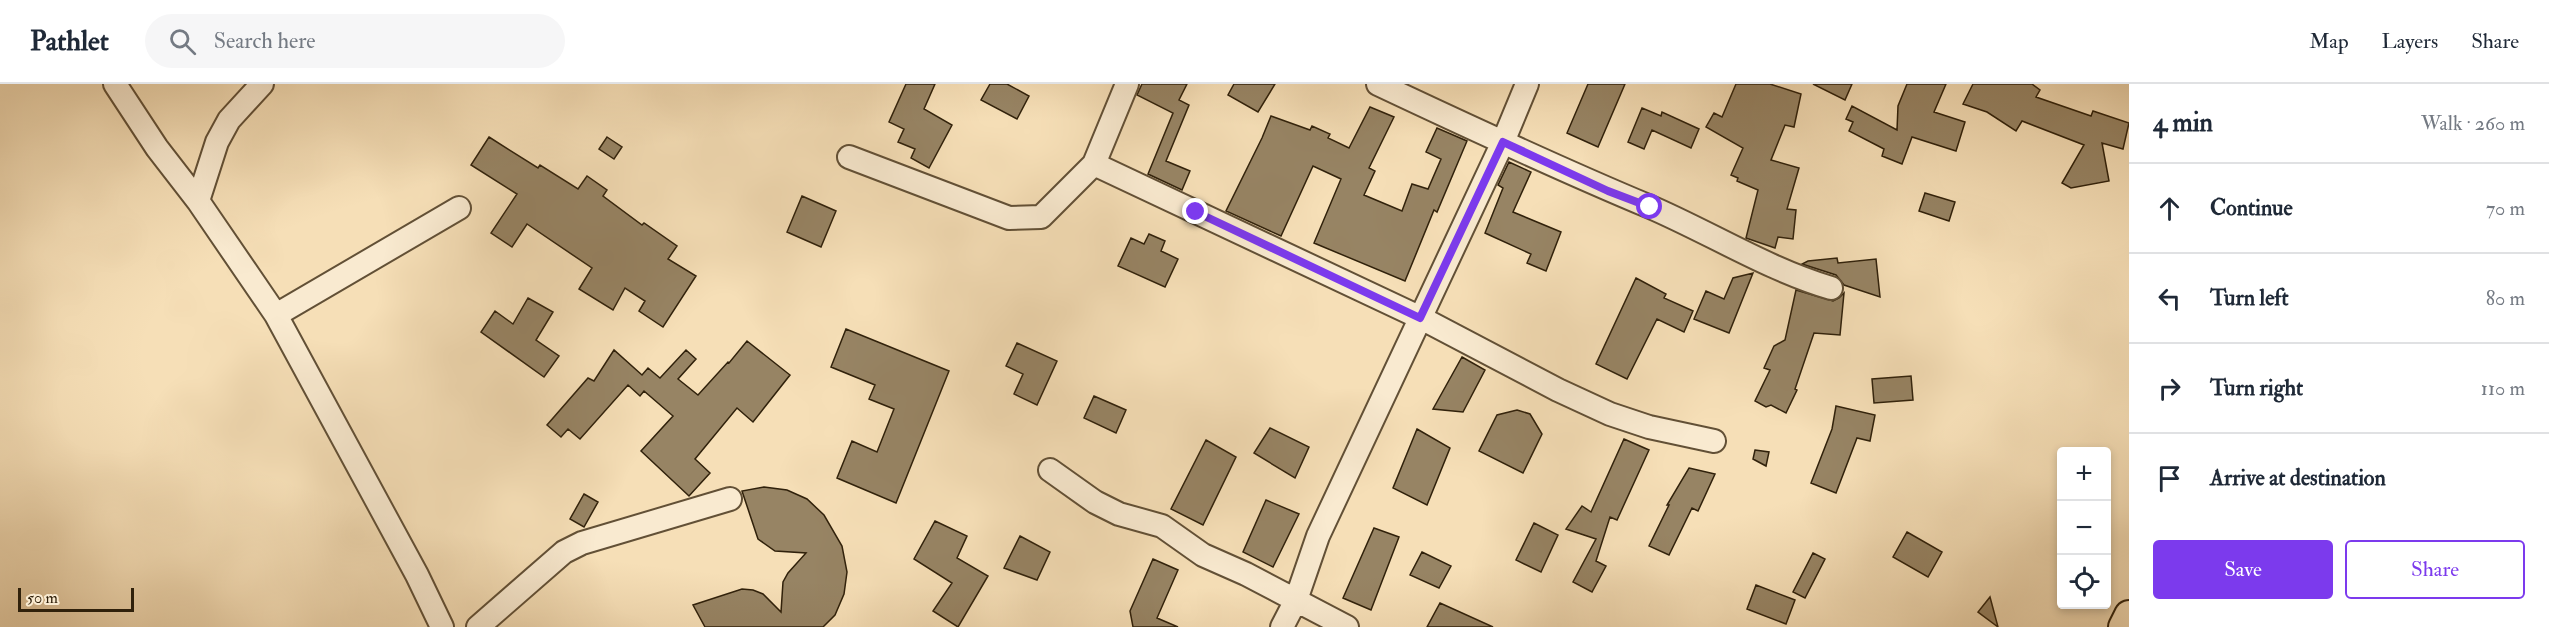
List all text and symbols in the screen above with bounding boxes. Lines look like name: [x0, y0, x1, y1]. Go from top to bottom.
search box: [145, 14, 565, 68]
text: Pathlet: [30, 24, 109, 59]
icon: search: [166, 25, 199, 58]
text: Search here: [214, 27, 316, 55]
text: Map: [2309, 28, 2349, 55]
text: Layers: [2382, 28, 2438, 55]
text: Share: [2471, 28, 2519, 55]
text: 4 min: [2153, 107, 2213, 139]
text: Walk · 260 m: [2421, 111, 2525, 136]
icon: ahead: [2153, 192, 2186, 225]
route start: [1636, 193, 1662, 219]
text: Continue: [2210, 194, 2293, 222]
text: 70 m: [2486, 196, 2525, 221]
route end: [1182, 198, 1208, 224]
icon: left: [2153, 282, 2186, 315]
text: Turn left: [2210, 284, 2289, 312]
text: 80 m: [2486, 286, 2525, 311]
icon: right: [2153, 372, 2186, 405]
text: Turn right: [2210, 374, 2303, 402]
text: 110 m: [2481, 376, 2525, 401]
map controls: [2057, 447, 2111, 609]
button: +: [2057, 447, 2111, 501]
icon: arrive: [2153, 462, 2186, 495]
text: Arrive at destination: [2210, 464, 2386, 492]
button: −: [2057, 501, 2111, 555]
button: Save: [2153, 540, 2333, 599]
button: Share: [2345, 540, 2525, 599]
button: locate: [2057, 555, 2111, 609]
scale bar: [18, 585, 134, 612]
text: 50 m: [27, 588, 58, 608]

